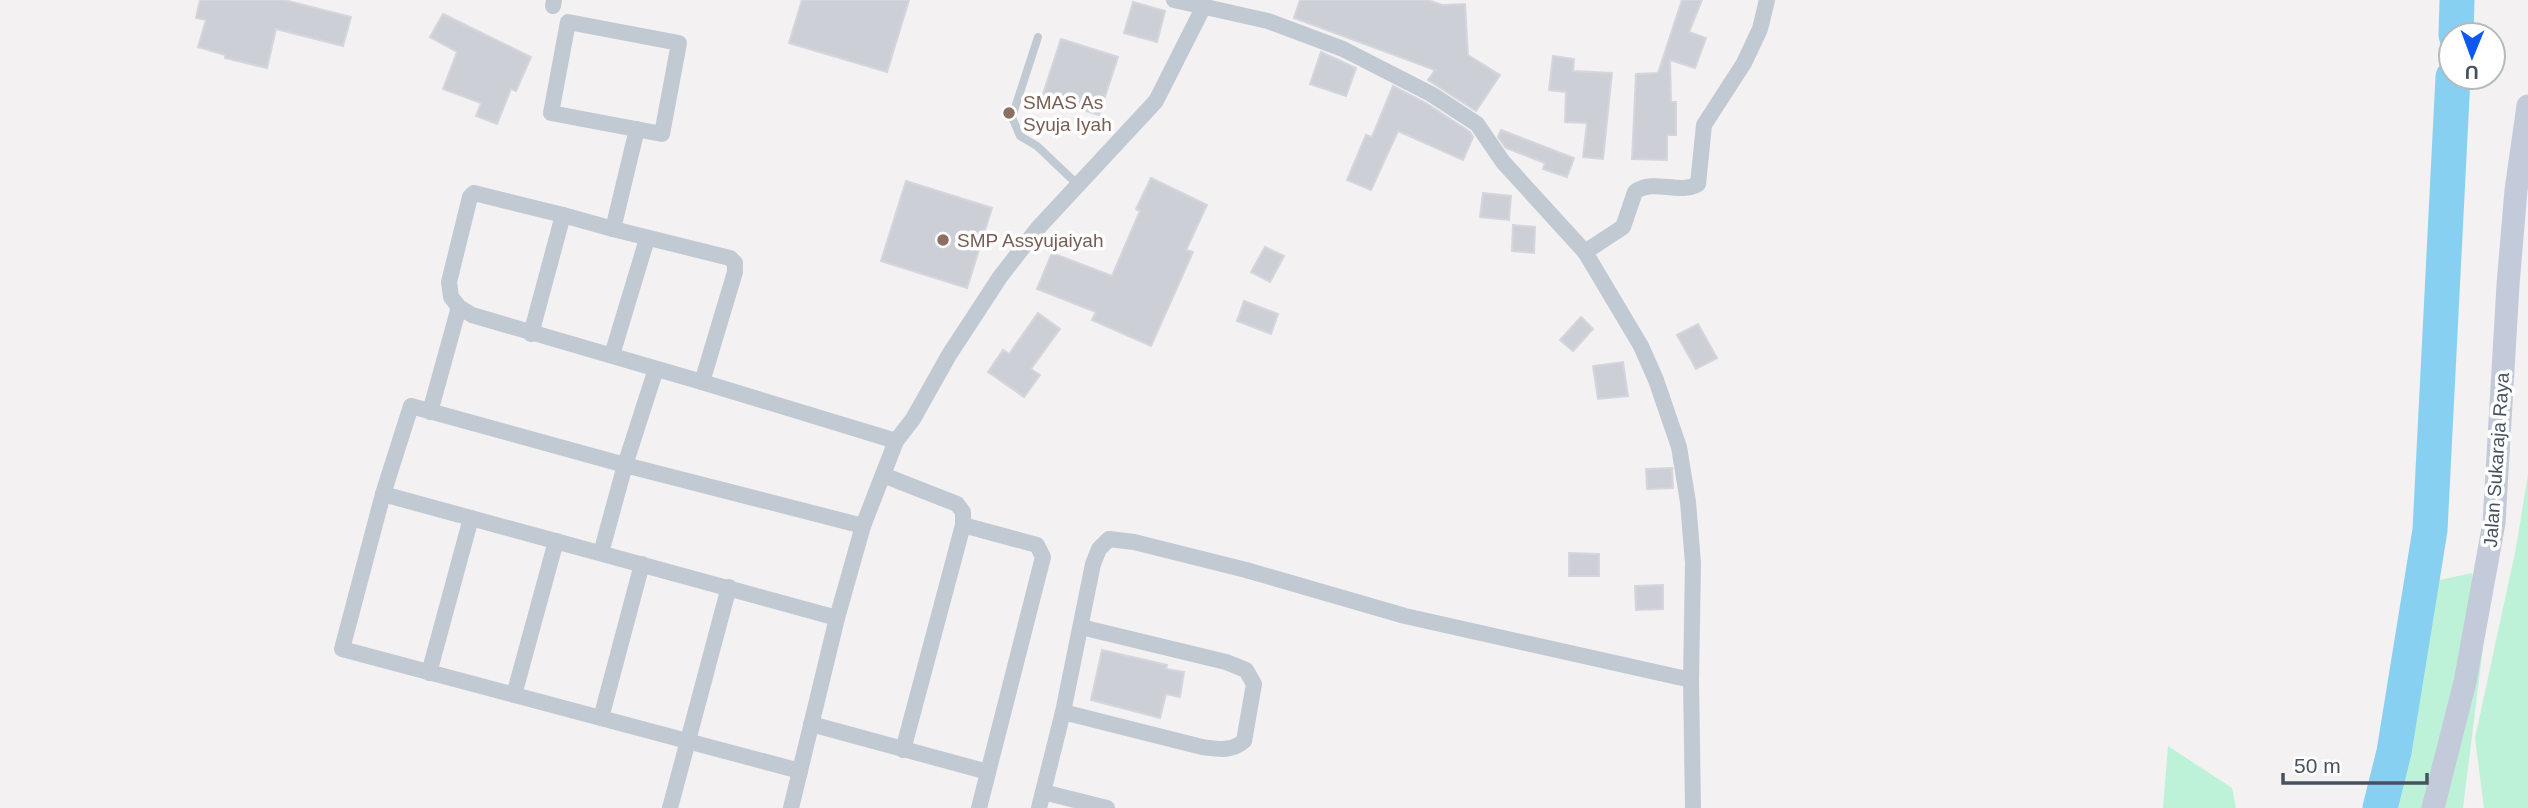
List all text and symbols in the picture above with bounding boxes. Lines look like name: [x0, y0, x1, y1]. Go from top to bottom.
north arrow: [2437, 21, 2507, 91]
text: U: [2465, 62, 2479, 83]
place label: SMAS As Syuja Iyah: [1023, 92, 1112, 135]
marker: SMAS As Syuja Iyah: [1001, 105, 1017, 121]
place label: SMP Assyujaiyah: [957, 230, 1103, 251]
marker: SMP Assyujaiyah: [935, 232, 951, 248]
street label: Jalan Sukaraja Raya: [2480, 371, 2513, 548]
scale bar: [2283, 742, 2426, 786]
text: 50 m: [2294, 754, 2341, 777]

